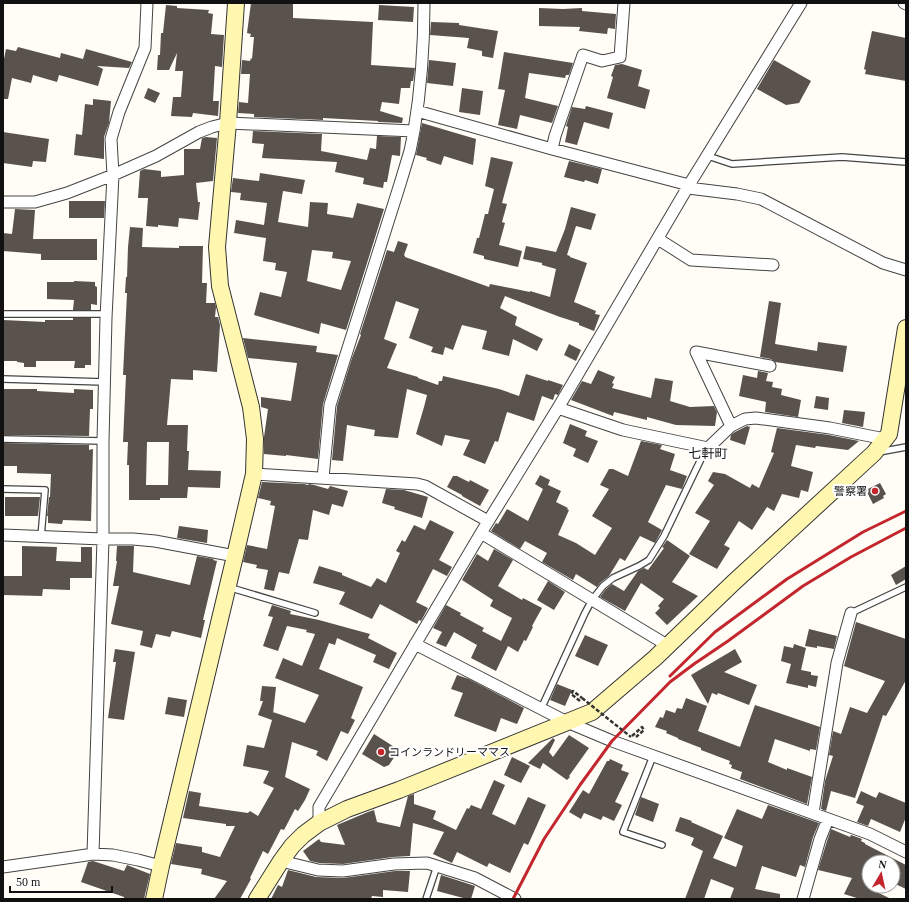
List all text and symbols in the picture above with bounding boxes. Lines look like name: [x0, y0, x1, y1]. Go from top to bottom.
district label: 七軒町: [688, 446, 728, 461]
place label: 警察署: [834, 485, 867, 497]
marker: 警察署: [870, 486, 880, 496]
place label: コインランドリーママス: [389, 746, 510, 758]
marker: コインランドリーママス: [376, 747, 386, 757]
north arrow: [861, 854, 901, 894]
text: N: [878, 858, 887, 871]
scale bar: [10, 868, 112, 894]
text: 50 m: [16, 875, 41, 889]

